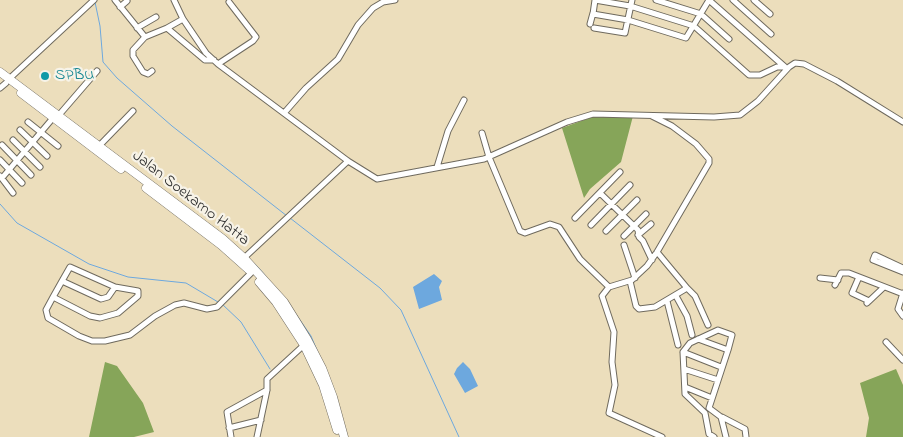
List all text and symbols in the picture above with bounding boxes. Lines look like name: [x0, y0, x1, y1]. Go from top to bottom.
place label: SPBU: [55, 66, 94, 86]
marker: SPBU: [39, 70, 51, 82]
street label: Jalan Soekarno Hatta: [128, 147, 252, 251]

